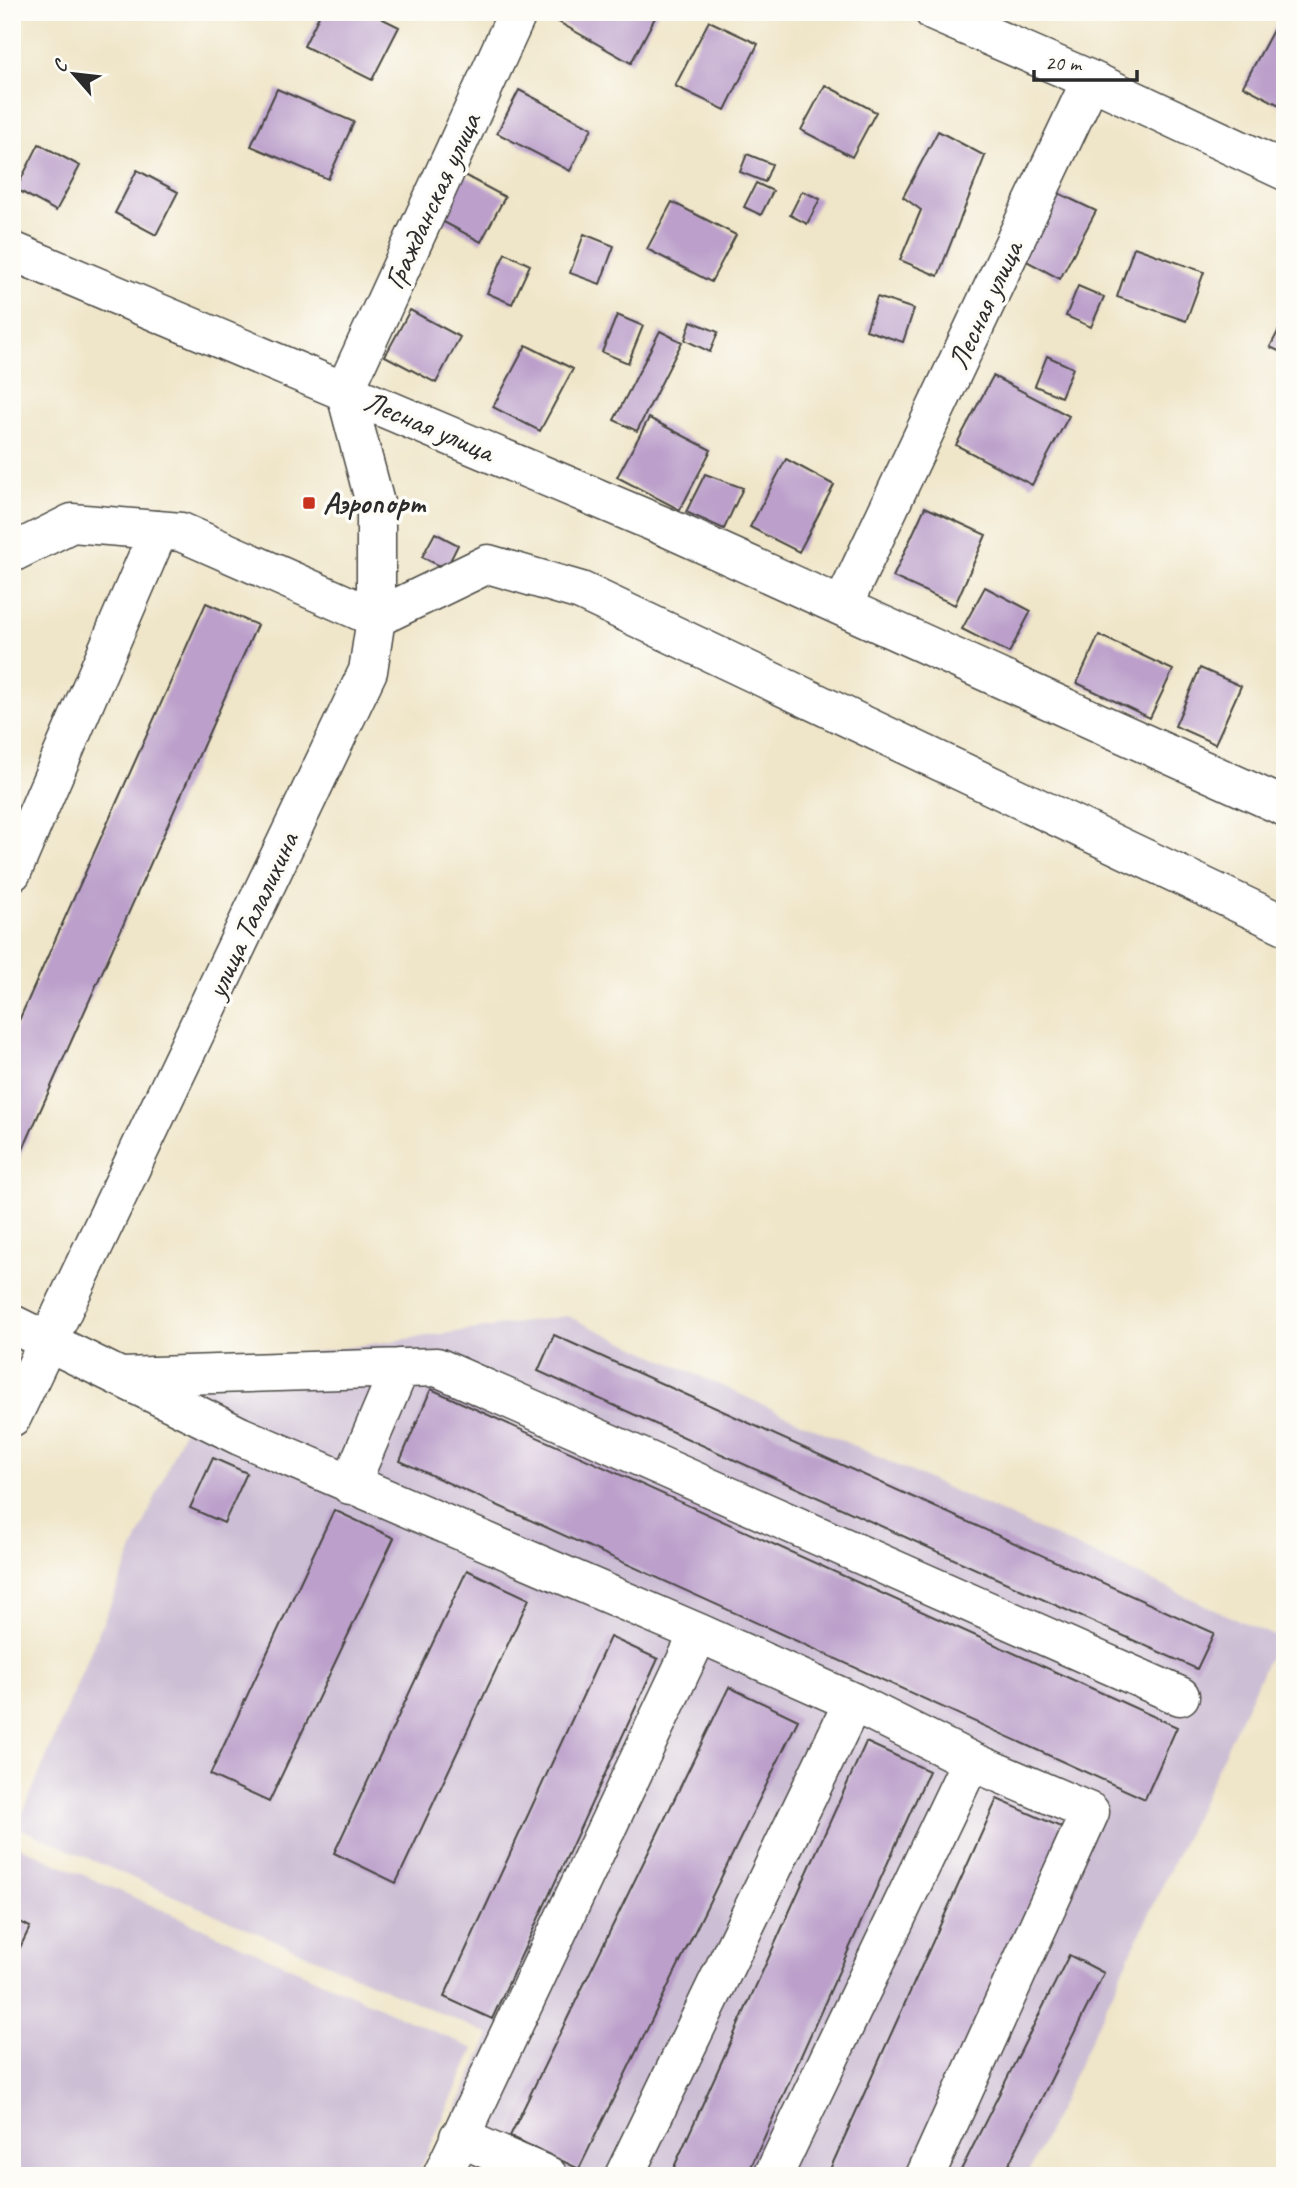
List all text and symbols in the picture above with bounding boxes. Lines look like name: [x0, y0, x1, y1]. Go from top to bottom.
north arrow: [38, 38, 108, 108]
scale bar: [1034, 38, 1138, 82]
text: 20 m: [1045, 50, 1083, 76]
text: С: [47, 54, 74, 76]
street label: Гражданская улица: [375, 105, 490, 295]
street label: Лесная улица: [939, 232, 1032, 375]
street label: Лесная улица: [358, 382, 502, 471]
place label: Аэропорт: [323, 484, 427, 522]
marker: Аэропорт: [301, 495, 317, 511]
street label: улица Талалихина: [196, 824, 308, 1006]

